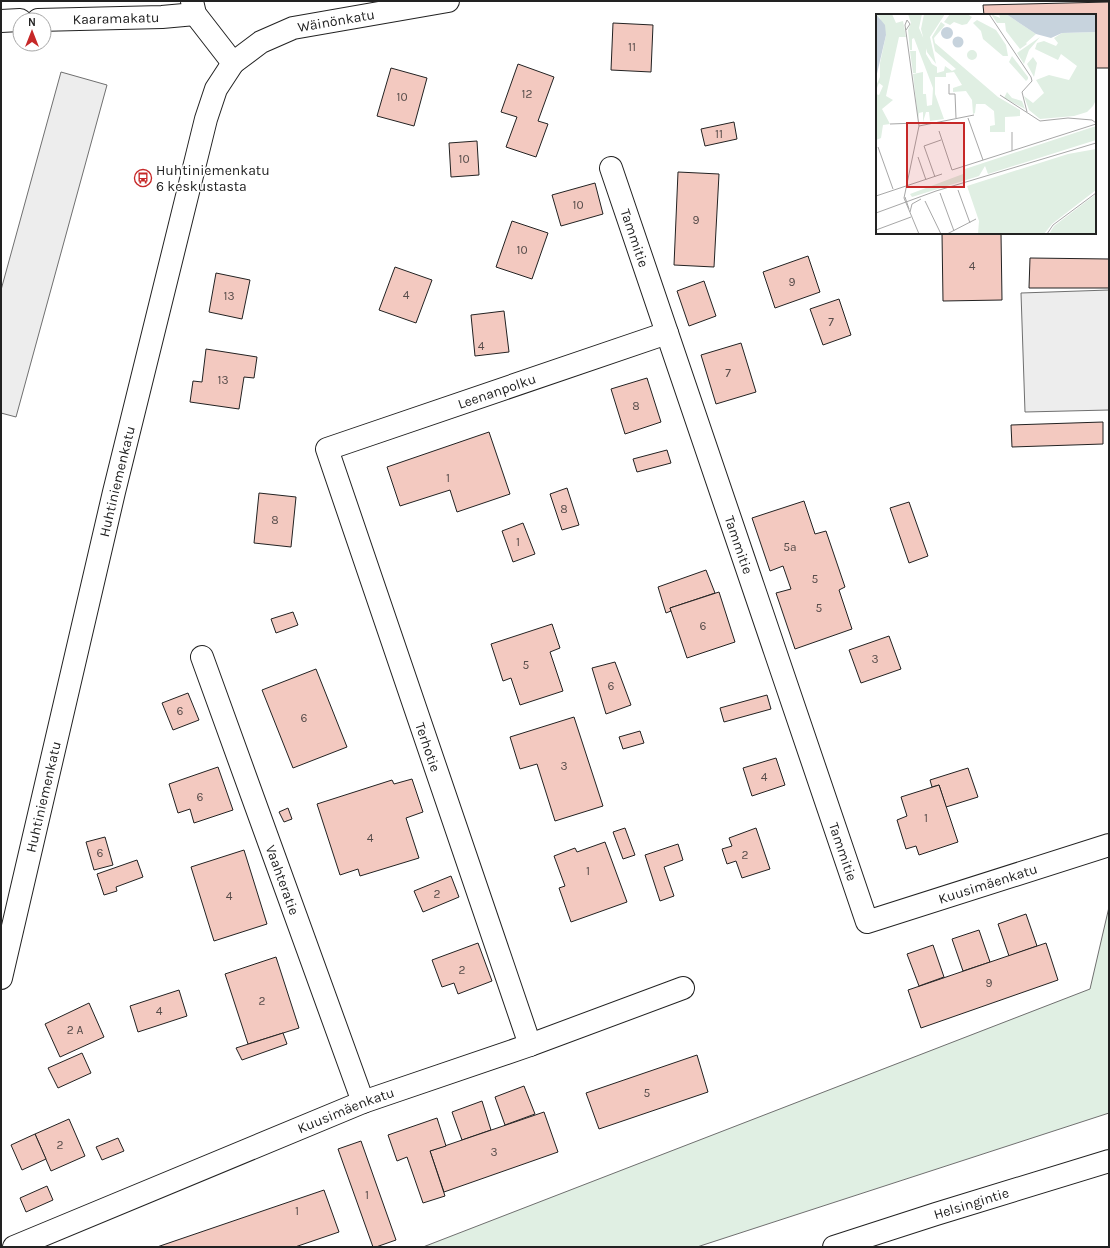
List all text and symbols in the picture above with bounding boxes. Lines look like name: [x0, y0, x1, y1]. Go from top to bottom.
street label: Wäinönkatu: [296, 6, 376, 36]
street label: Kaaramakatu: [72, 9, 160, 28]
north arrow: [12, 12, 52, 52]
inset map: [876, 14, 1096, 234]
text: N: [28, 16, 36, 29]
house number: 11: [628, 40, 636, 54]
house number: 12: [522, 87, 533, 101]
house number: 10: [396, 90, 408, 104]
house number: 11: [715, 127, 723, 141]
house number: 10: [458, 152, 470, 166]
place label: Huhtiniemenkatu 6 keskustasta: [156, 162, 270, 195]
bus stop icon: Huhtiniemenkatu 6 keskustasta: [133, 168, 153, 188]
house number: 10: [572, 198, 584, 212]
street label: Tammitie: [617, 207, 652, 270]
house number: 9: [693, 213, 700, 227]
house number: 10: [516, 243, 528, 257]
house number: 4: [969, 259, 976, 273]
house number: 9: [789, 275, 796, 289]
house number: 4: [403, 288, 410, 302]
house number: 13: [223, 289, 235, 303]
house number: 7: [828, 315, 834, 329]
house number: 4: [478, 339, 485, 353]
house number: 7: [725, 366, 731, 380]
street label: Leenanpolku: [456, 370, 538, 413]
house number: 13: [217, 373, 229, 387]
house number: 8: [632, 399, 640, 413]
street label: Huhtiniemenkatu: [96, 424, 139, 539]
house number: 1: [446, 471, 450, 485]
house number: 8: [560, 502, 568, 516]
house number: 8: [271, 513, 279, 527]
street label: Tammitie: [721, 514, 756, 576]
house number: 1: [516, 535, 520, 549]
house number: 5a: [783, 540, 797, 554]
house number: 5: [812, 572, 819, 586]
house number: 5: [816, 601, 823, 615]
house number: 6: [700, 619, 707, 633]
house number: 3: [871, 652, 879, 666]
house number: 5: [523, 658, 530, 672]
house number: 6: [608, 679, 615, 693]
house number: 6: [177, 704, 184, 718]
house number: 6: [301, 711, 308, 725]
street label: Terhotie: [411, 720, 444, 774]
street label: Huhtiniemenkatu: [22, 740, 65, 854]
house number: 3: [560, 759, 568, 773]
house number: 4: [761, 770, 768, 784]
house number: 6: [197, 790, 204, 804]
house number: 1: [924, 811, 928, 825]
street label: Tammitie: [825, 820, 860, 883]
house number: 4: [367, 831, 374, 845]
street label: Vaahteratie: [262, 843, 303, 917]
house number: 6: [97, 846, 104, 860]
house number: 2: [742, 848, 749, 862]
street label: Kuusimäenkatu: [936, 860, 1040, 908]
house number: 1: [586, 864, 590, 878]
house number: 2: [434, 887, 441, 901]
house number: 4: [226, 889, 233, 903]
house number: 2: [459, 963, 466, 977]
house number: 9: [986, 976, 993, 990]
house number: 2: [259, 994, 266, 1008]
house number: 4: [156, 1004, 163, 1018]
house number: 2 A: [67, 1023, 83, 1037]
street label: Kuusimäenkatu: [295, 1084, 397, 1137]
house number: 5: [644, 1086, 651, 1100]
house number: 2: [57, 1138, 64, 1152]
house number: 3: [490, 1145, 498, 1159]
street label: Helsingintie: [932, 1184, 1011, 1223]
house number: 1: [365, 1188, 369, 1202]
house number: 1: [295, 1204, 299, 1218]

